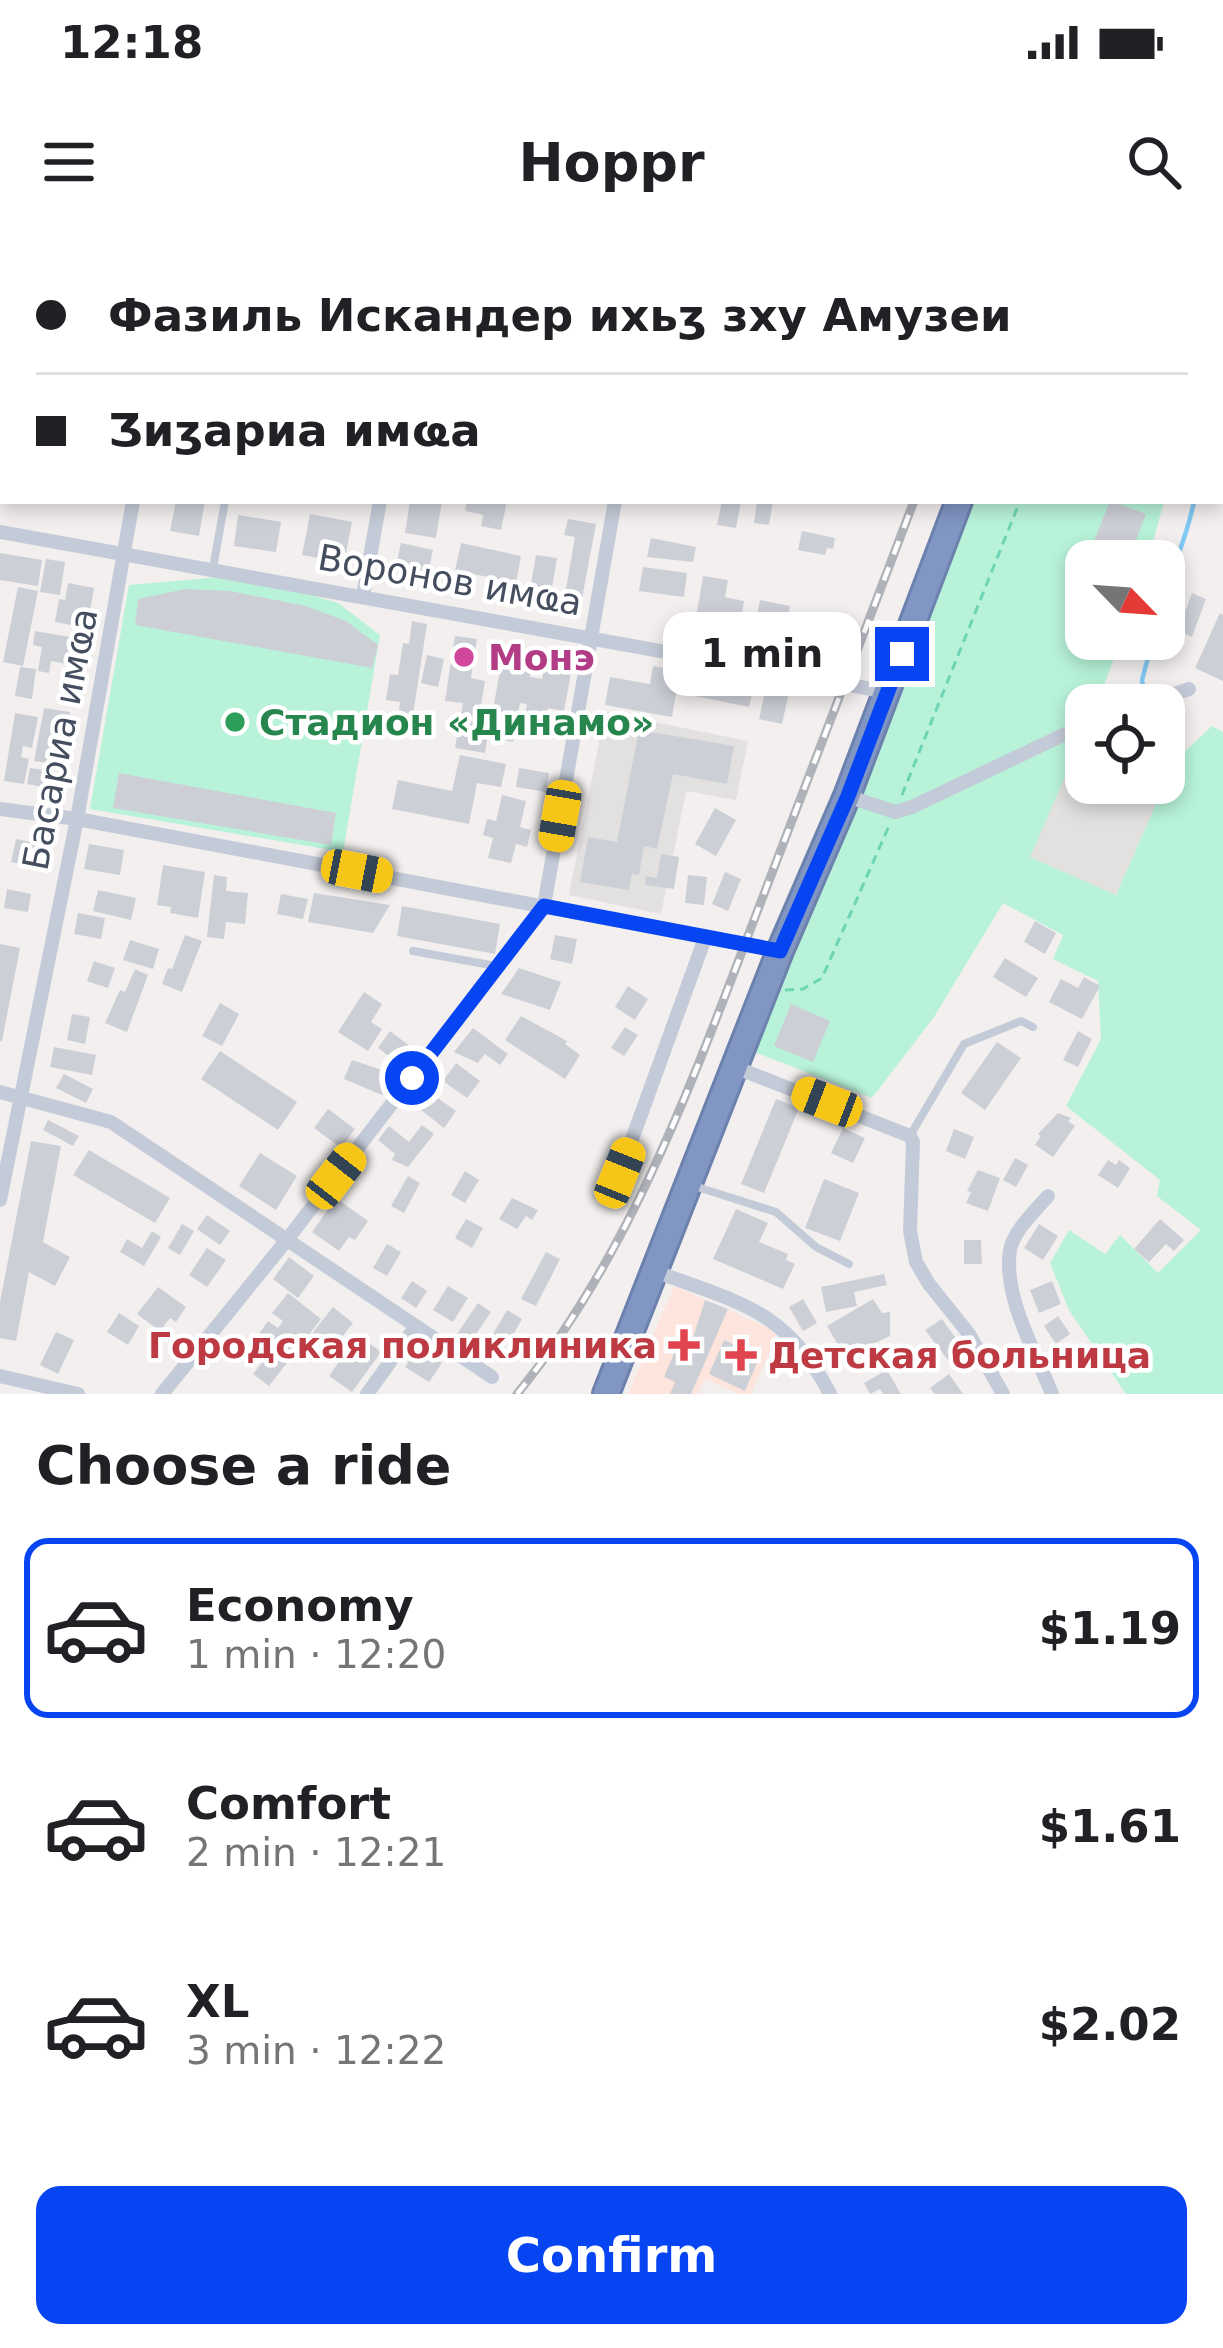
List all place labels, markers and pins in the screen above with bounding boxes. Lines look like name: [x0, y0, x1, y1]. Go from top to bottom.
place label: Монэ: [488, 637, 595, 678]
marker: Монэ: [451, 644, 477, 670]
place label: Cтадион «Динамо»: [259, 702, 654, 743]
marker: Cтадион «Динамо»: [222, 709, 248, 735]
place label: Городская поликлиника: [148, 1325, 657, 1366]
marker: Городская поликлиника: [668, 1329, 700, 1361]
place label: Детская больница: [768, 1335, 1151, 1376]
marker: Детская больница: [725, 1339, 757, 1371]

